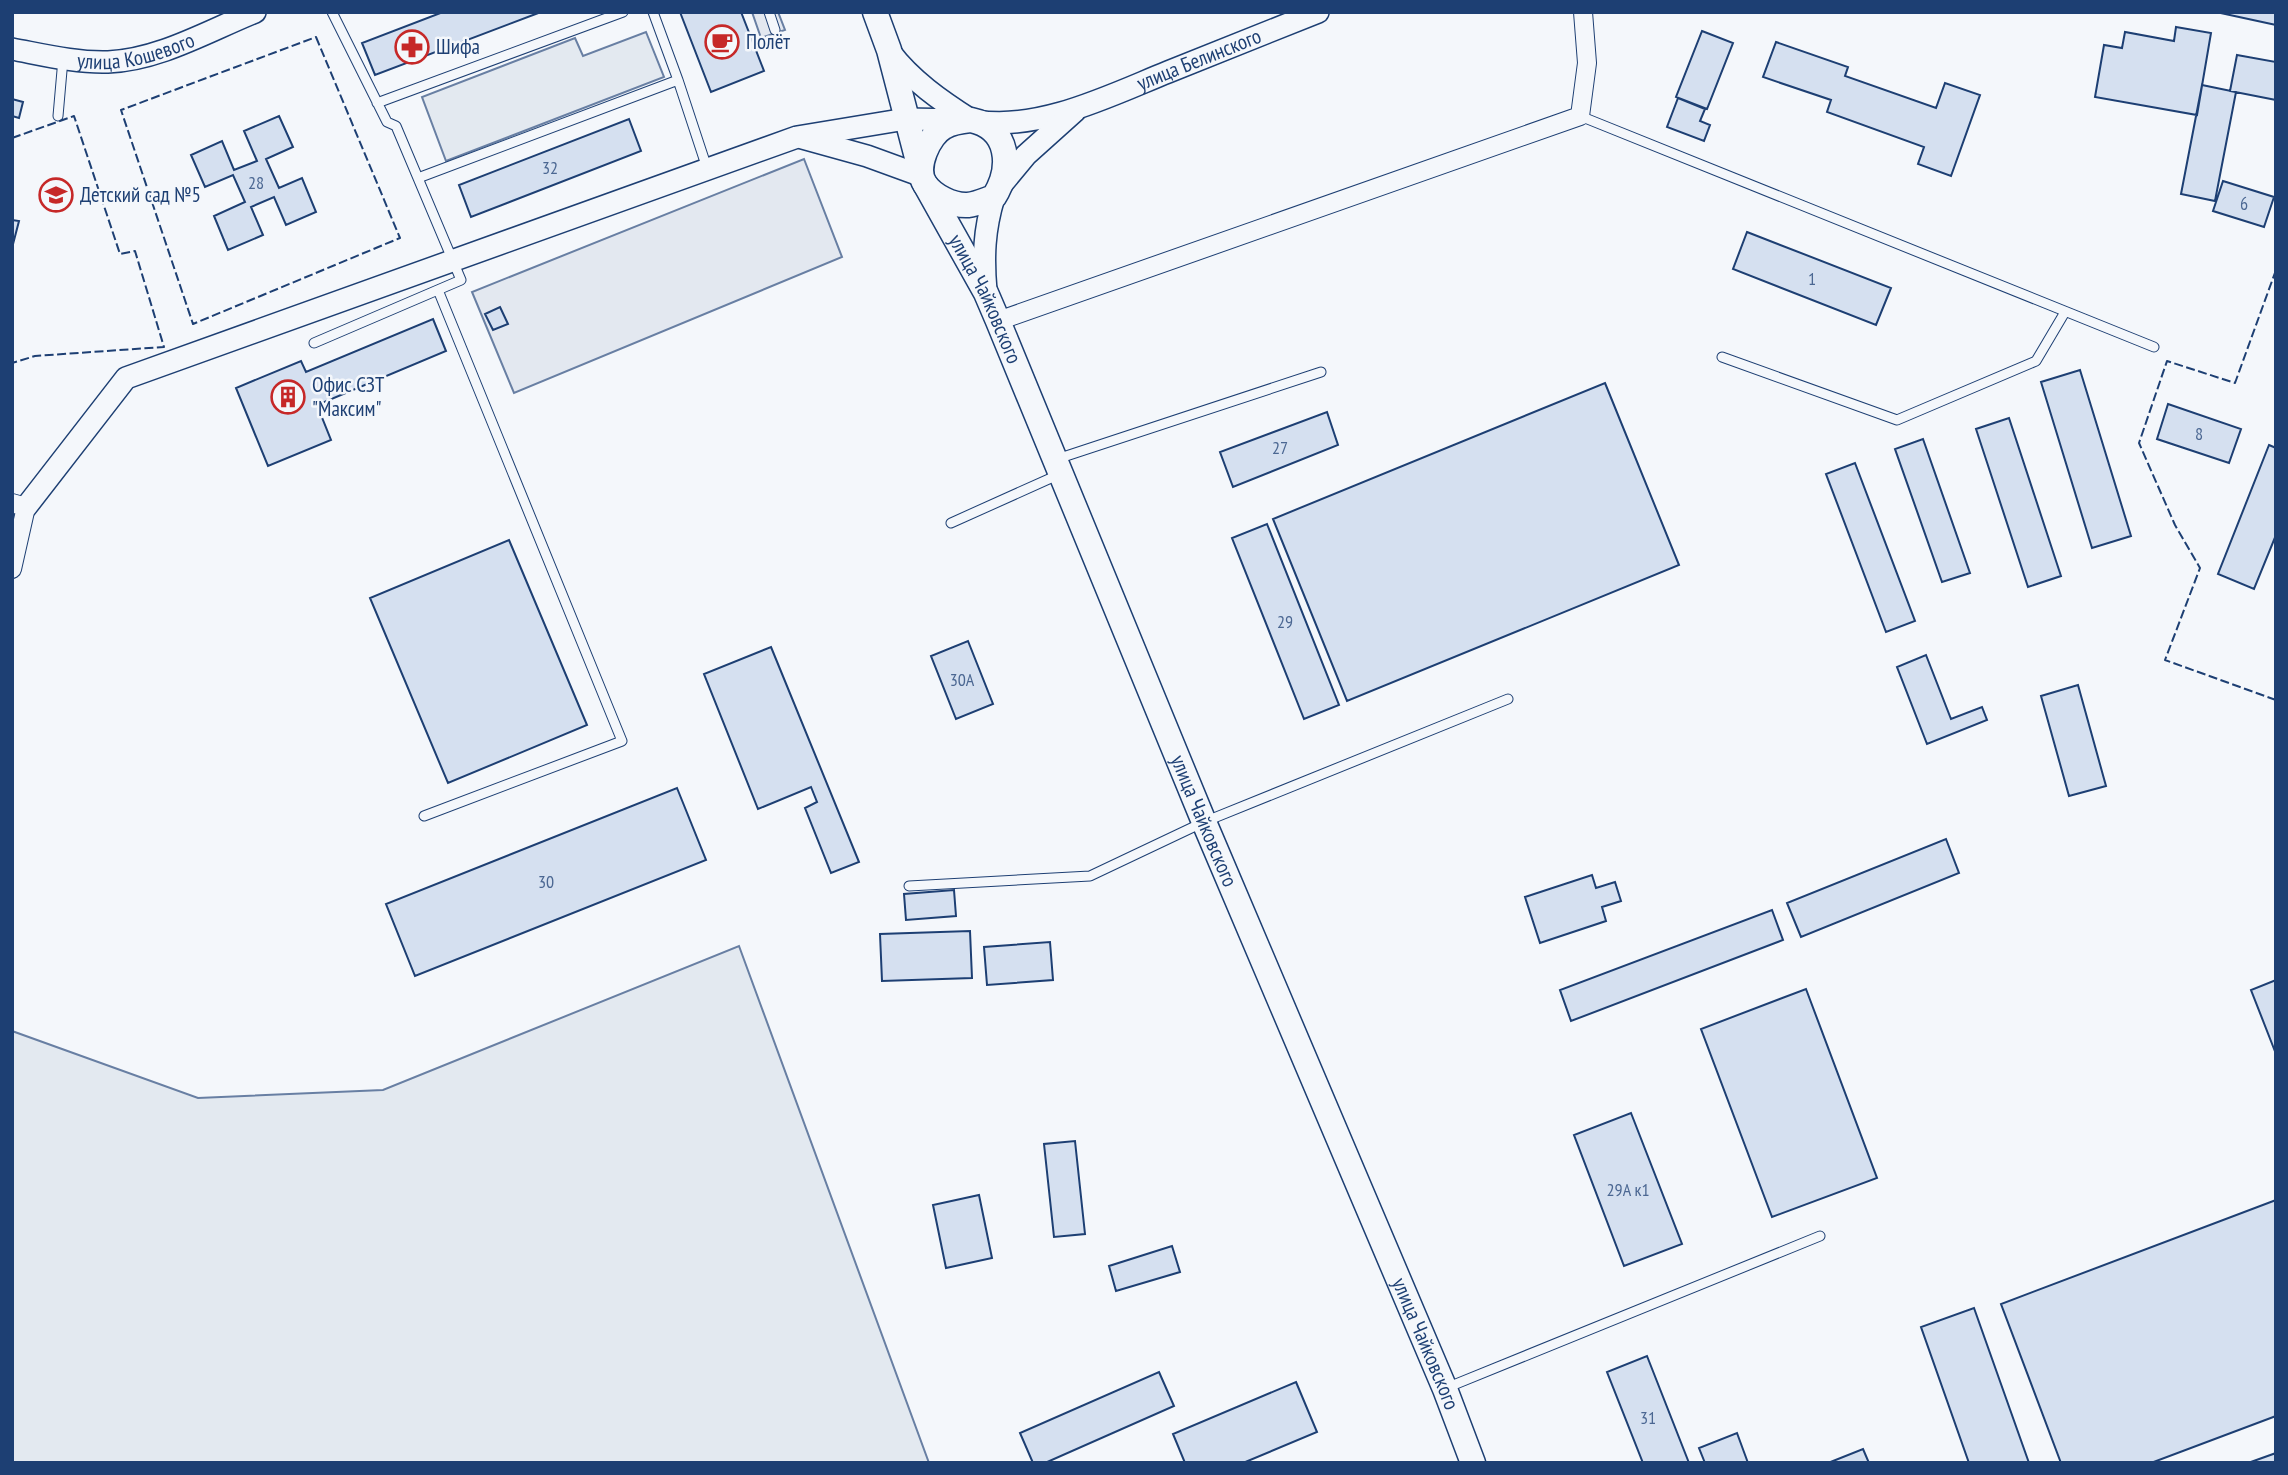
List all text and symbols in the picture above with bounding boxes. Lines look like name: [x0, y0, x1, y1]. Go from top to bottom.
street label: улица Белинского: [1133, 22, 1265, 96]
cafe icon: Полёт: [703, 23, 741, 61]
street label: улица Кошевого: [76, 26, 198, 75]
pharmacy icon: Шифа: [393, 28, 431, 66]
place label: Полёт: [746, 28, 790, 55]
place label: Шифа: [436, 33, 480, 60]
house number: 32: [542, 156, 558, 179]
house number: 28: [248, 171, 264, 194]
school or university icon: Детский сад №5: [37, 176, 75, 214]
place label: Детский сад №5: [80, 181, 201, 208]
house number: 6: [2240, 192, 2248, 215]
street label: улица Чайковского: [943, 229, 1028, 367]
house number: 1: [1808, 267, 1816, 290]
place label: Офис СЗТ "Максим": [312, 371, 385, 422]
building icon: Офис СЗТ "Максим": [269, 378, 307, 416]
house number: 8: [2195, 422, 2203, 445]
house number: 27: [1272, 436, 1288, 459]
house number: 29: [1277, 610, 1293, 633]
house number: 30А: [950, 668, 975, 691]
street label: улица Чайковского: [1165, 751, 1244, 891]
house number: 30: [538, 870, 554, 893]
house number: 29А к1: [1606, 1178, 1650, 1201]
street label: улица Чайковского: [1386, 1274, 1466, 1413]
house number: 31: [1640, 1406, 1656, 1429]

